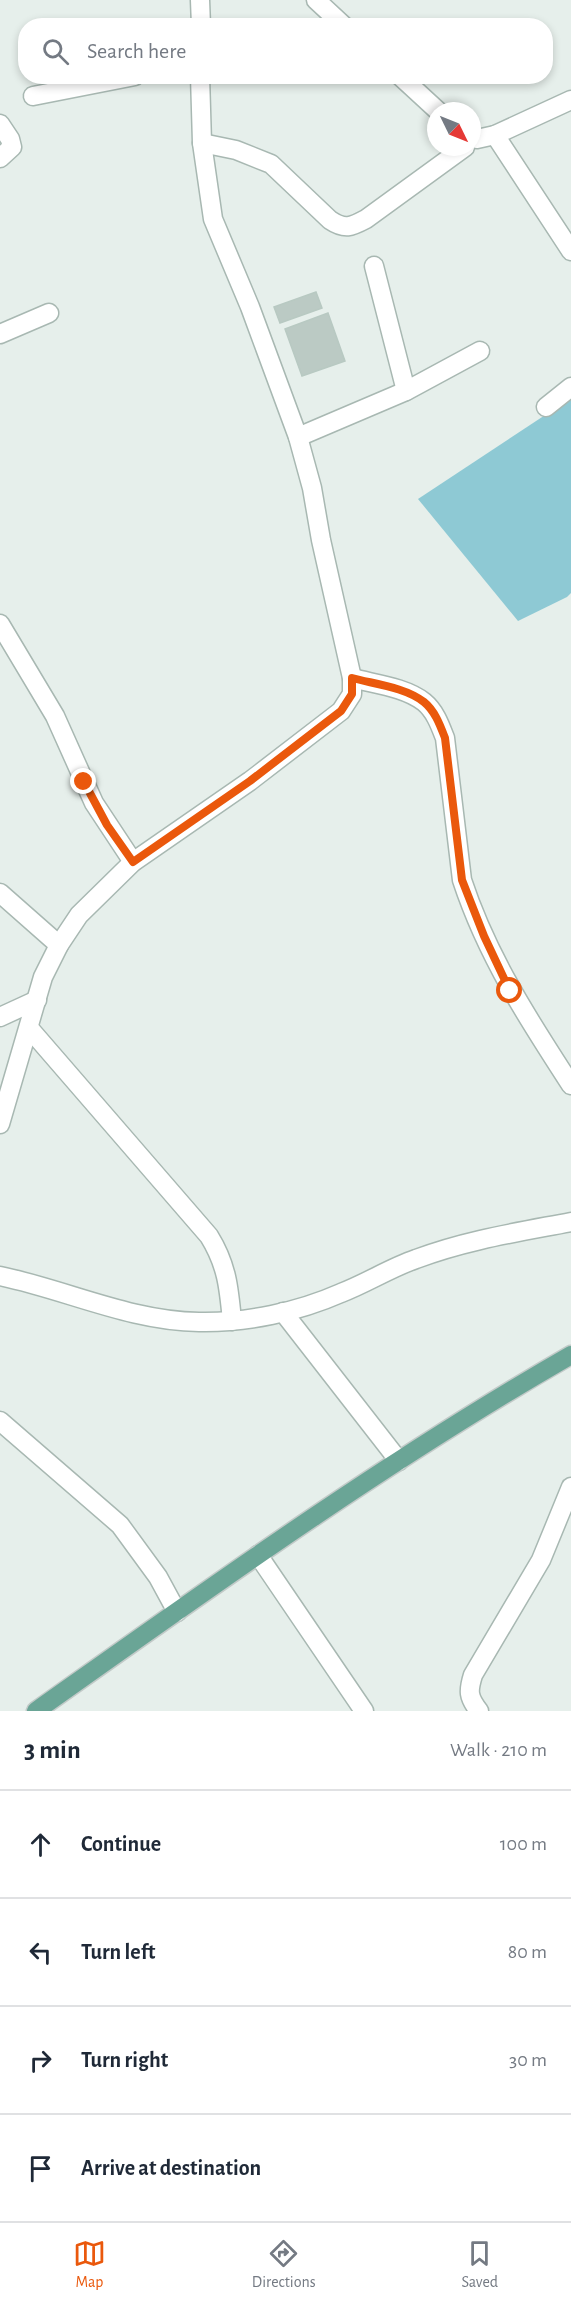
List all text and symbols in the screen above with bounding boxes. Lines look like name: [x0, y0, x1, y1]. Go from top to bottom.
search box: [18, 18, 553, 84]
icon: search: [39, 35, 72, 68]
text: Search here: [87, 40, 186, 62]
north arrow: [427, 102, 481, 156]
route end: [70, 768, 96, 794]
route start: [496, 977, 522, 1003]
text: 3 min: [24, 1737, 81, 1763]
text: Walk · 210 m: [450, 1740, 547, 1760]
icon: ahead: [24, 1828, 57, 1861]
text: Continue: [81, 1833, 161, 1855]
text: 100 m: [500, 1834, 547, 1854]
icon: left: [24, 1936, 57, 1969]
text: Turn left: [81, 1941, 155, 1963]
text: 80 m: [508, 1942, 547, 1962]
icon: right: [24, 2044, 57, 2077]
text: Turn right: [81, 2049, 168, 2071]
text: 30 m: [509, 2050, 547, 2070]
icon: arrive: [24, 2152, 57, 2185]
text: Arrive at destination: [81, 2157, 261, 2179]
tab: Map: [73, 2237, 106, 2292]
tab: Directions: [252, 2237, 316, 2292]
tab: Saved: [461, 2237, 498, 2292]

